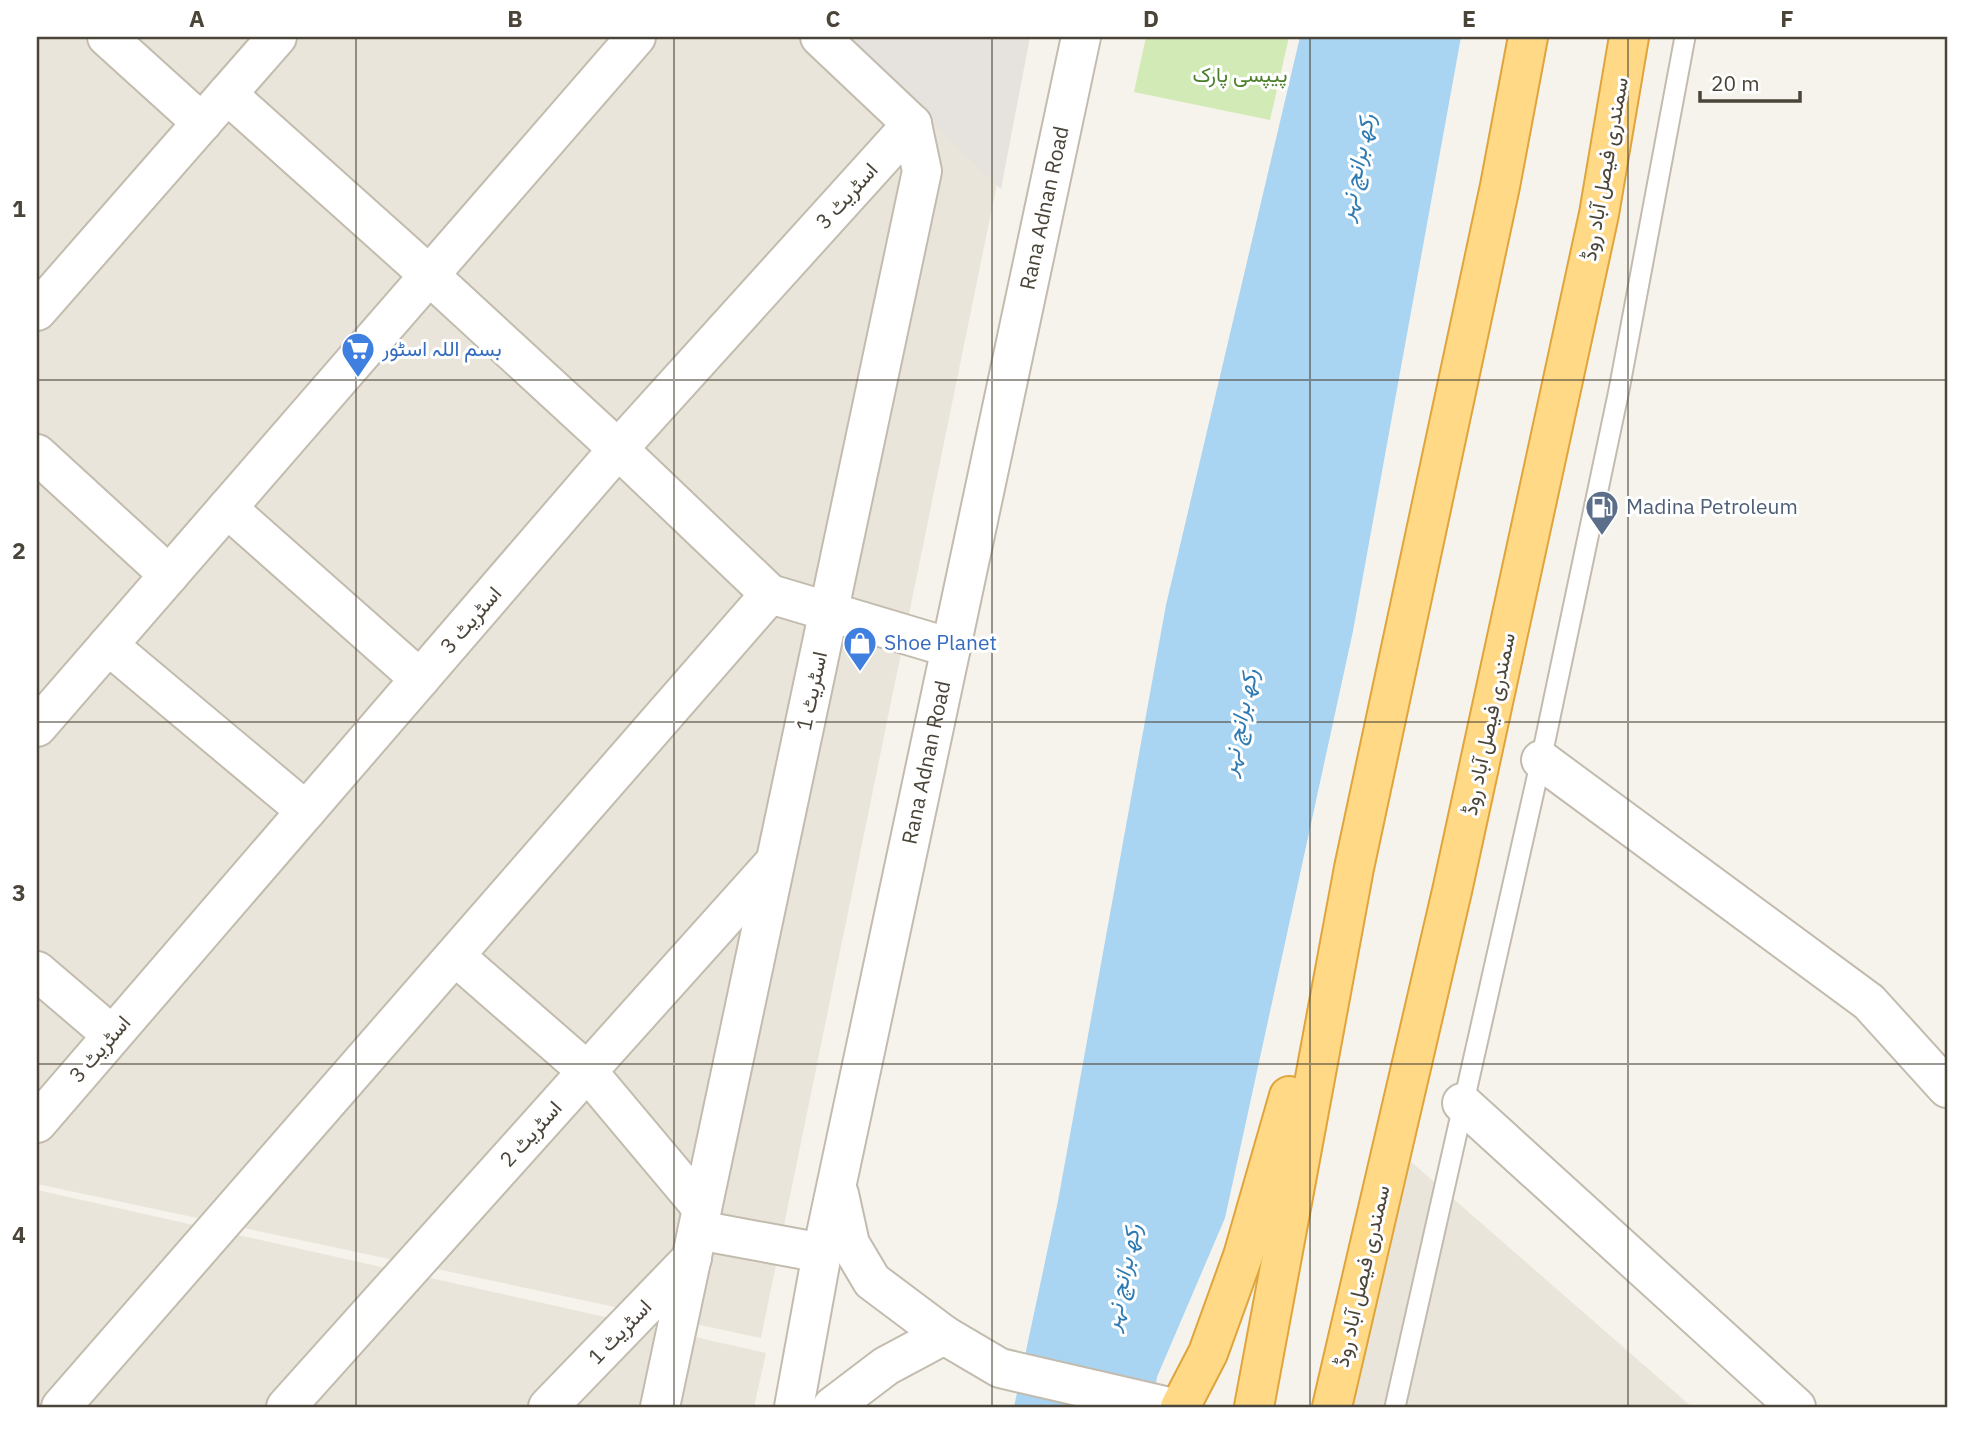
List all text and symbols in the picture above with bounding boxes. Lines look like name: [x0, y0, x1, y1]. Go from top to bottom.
text: A: [189, 3, 205, 33]
text: B: [507, 3, 523, 33]
text: C: [826, 3, 841, 33]
text: D: [1143, 3, 1159, 33]
text: E: [1462, 3, 1476, 33]
text: F: [1780, 3, 1794, 33]
park label: پیپسی پارک: [1192, 60, 1288, 89]
scale bar: [1700, 60, 1800, 104]
text: 20 m: [1711, 69, 1760, 97]
street label: سمندری فیصل آباد روڈ: [1574, 75, 1634, 263]
water label: رکھ برانچ نہر: [1329, 111, 1383, 225]
street label: Rana Adnan Road: [1013, 123, 1075, 292]
street label: اسٹریٹ 3: [809, 156, 884, 235]
text: 1: [12, 193, 26, 223]
supermarket icon: بسم اللہ اسٹور: [339, 330, 377, 379]
place label: بسم اللہ اسٹور: [381, 334, 502, 363]
fuel station icon: Madina Petroleum: [1583, 488, 1621, 537]
place label: Madina Petroleum: [1626, 492, 1798, 520]
text: 2: [12, 535, 26, 565]
street label: اسٹریٹ 3: [433, 580, 507, 659]
shop icon: Shoe Planet: [841, 624, 879, 673]
place label: Shoe Planet: [884, 628, 997, 656]
street label: سمندری فیصل آباد روڈ: [1455, 630, 1521, 818]
street label: اسٹریٹ 1: [789, 649, 833, 733]
water label: رکھ برانچ نہر: [1212, 666, 1266, 780]
street label: Rana Adnan Road: [894, 678, 957, 847]
text: 3: [12, 877, 26, 907]
street label: اسٹریٹ 3: [62, 1009, 136, 1088]
street label: اسٹریٹ 2: [493, 1094, 568, 1173]
street label: سمندری فیصل آباد روڈ: [1326, 1182, 1396, 1370]
text: 4: [12, 1219, 26, 1249]
water label: رکھ برانچ نہر: [1095, 1221, 1149, 1335]
street label: اسٹریٹ 1: [581, 1293, 657, 1370]

